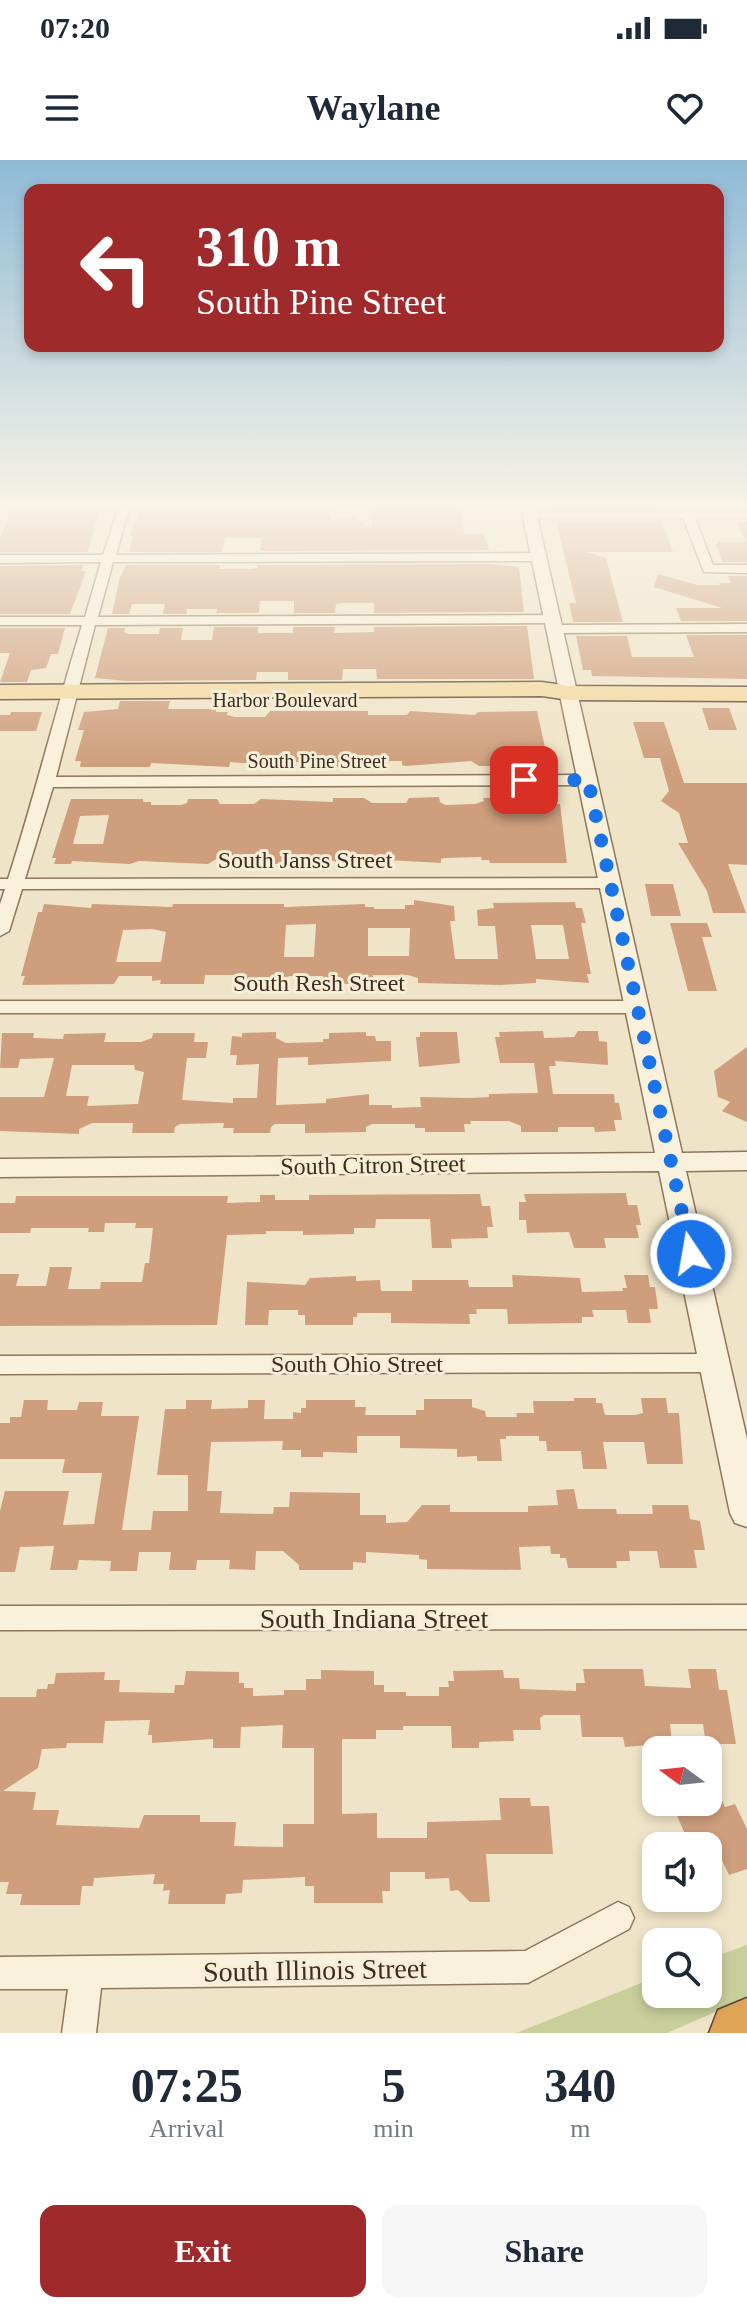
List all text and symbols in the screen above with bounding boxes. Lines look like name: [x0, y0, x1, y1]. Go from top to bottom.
text: 07:20: [40, 11, 110, 44]
icon: menu: [40, 86, 84, 130]
icon: heart: [663, 86, 707, 130]
text: Waylane: [306, 88, 441, 128]
icon: left: [64, 216, 168, 320]
text: 310 m: [196, 216, 341, 278]
text: South Pine Street: [196, 282, 446, 322]
street label: Harbor Boulevard: [213, 689, 357, 711]
pin: [490, 746, 558, 814]
street label: South Pine Street: [248, 750, 387, 772]
icon: arrive: [502, 758, 546, 802]
street label: South Janss Street: [218, 847, 393, 873]
street label: South Resh Street: [233, 970, 405, 996]
street label: South Citron Street: [280, 1150, 466, 1180]
position arrow: [649, 1212, 733, 1296]
street label: South Ohio Street: [271, 1351, 443, 1377]
street label: South Indiana Street: [260, 1603, 489, 1634]
north arrow: [642, 1736, 722, 1816]
map controls: [642, 1736, 722, 2008]
button: sound: [642, 1832, 722, 1912]
button: search: [642, 1928, 722, 2008]
street label: South Illinois Street: [203, 1953, 427, 1987]
text: 07:25: [131, 2059, 243, 2112]
text: 5: [381, 2059, 405, 2112]
text: 340: [544, 2059, 616, 2112]
text: Arrival: [149, 2114, 224, 2143]
text: min: [373, 2114, 414, 2143]
text: m: [570, 2114, 590, 2143]
button: Exit: [40, 2205, 366, 2297]
button: Share: [382, 2205, 707, 2297]

